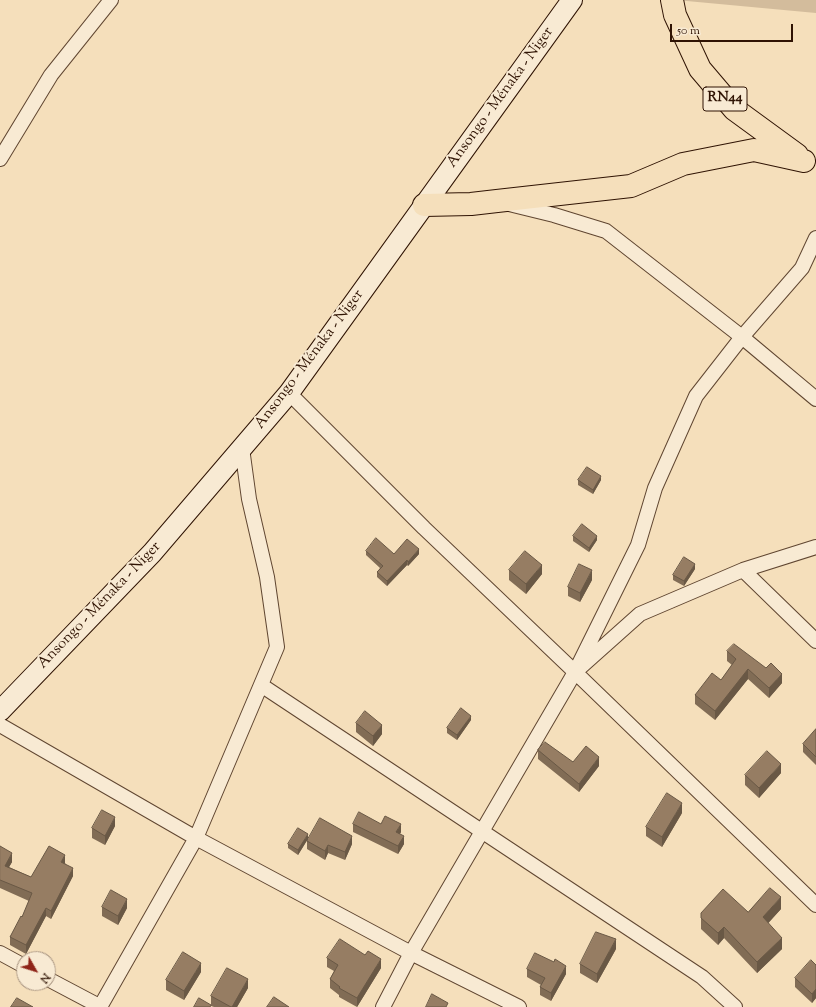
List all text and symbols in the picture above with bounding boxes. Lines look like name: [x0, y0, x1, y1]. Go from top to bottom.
scale bar: [672, 16, 795, 42]
text: 50 m: [677, 22, 700, 40]
street label: Ansongo - Ménaka - Niger: [444, 24, 558, 172]
road number: RN44: [703, 87, 747, 111]
street label: Ansongo - Ménaka - Niger: [252, 287, 368, 433]
street label: Ansongo - Ménaka - Niger: [35, 539, 165, 673]
north arrow: [16, 951, 56, 991]
text: N: [36, 969, 54, 986]

